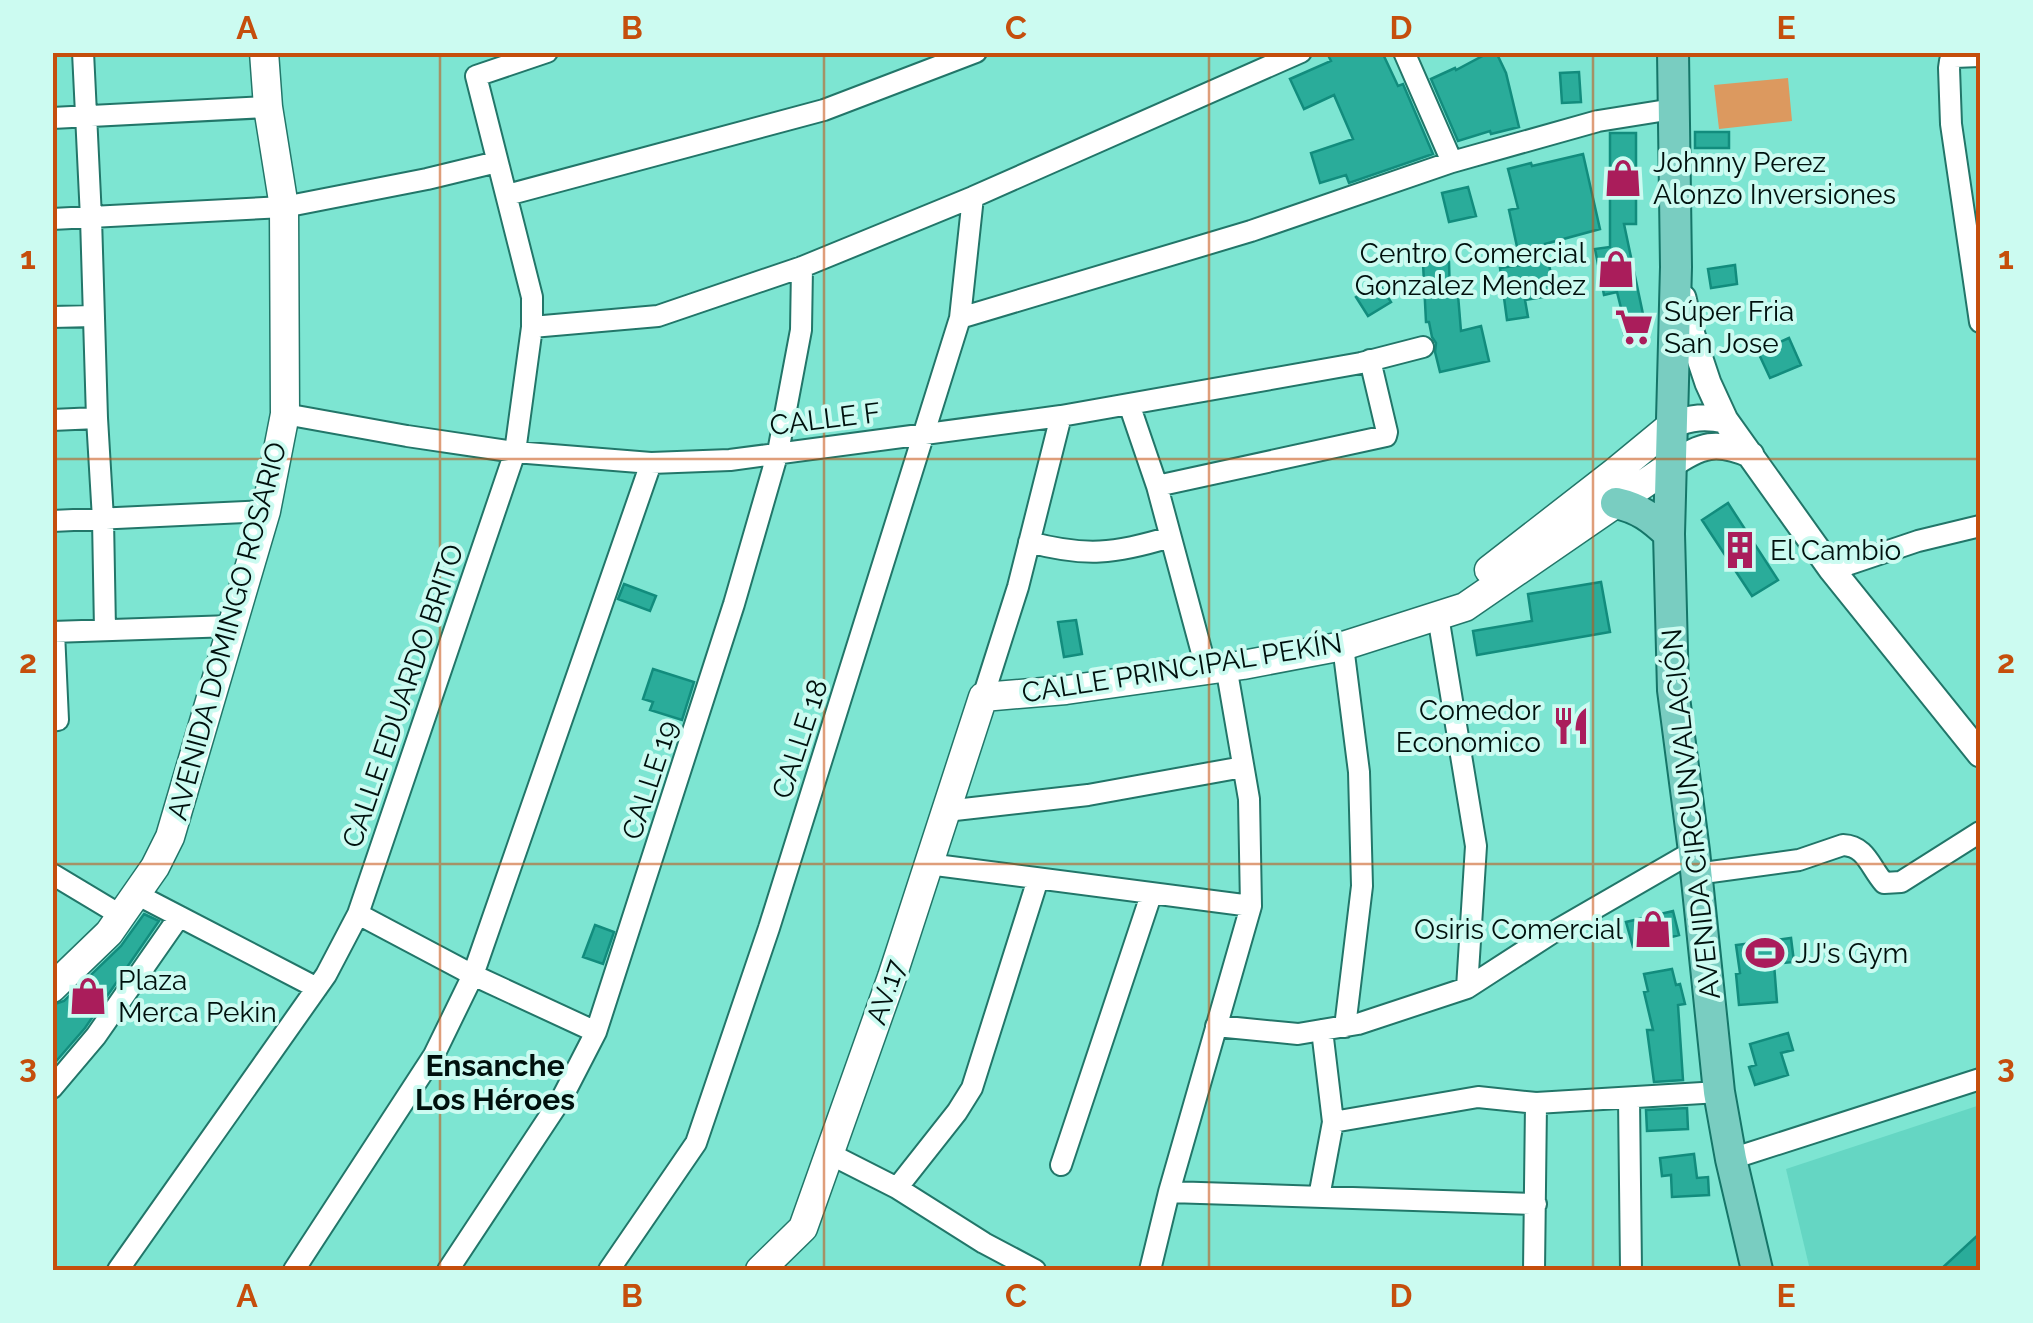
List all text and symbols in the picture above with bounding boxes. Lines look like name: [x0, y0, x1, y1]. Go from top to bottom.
text: A: [236, 9, 258, 46]
text: B: [621, 9, 643, 46]
text: C: [1005, 9, 1027, 46]
text: D: [1390, 9, 1412, 46]
text: E: [1776, 9, 1796, 46]
place label: Johnny Perez Alonzo Inversiones: [1653, 146, 1896, 211]
shop icon: Johnny Perez Alonzo Inversiones: [1602, 157, 1644, 199]
place label: Centro Comercial Gonzalez Mendez: [1355, 237, 1586, 302]
text: 1: [20, 239, 36, 276]
text: 1: [1998, 239, 2014, 276]
shop icon: Centro Comercial Gonzalez Mendez: [1595, 248, 1637, 290]
place label: Súper Fria San Jose: [1664, 295, 1794, 360]
supermarket icon: Súper Fria San Jose: [1613, 306, 1655, 348]
street label: CALLE F: [768, 396, 882, 442]
street label: AVENIDA DOMINGO ROSARIO: [161, 438, 293, 824]
building icon: El Cambio: [1719, 529, 1761, 571]
place label: El Cambio: [1770, 534, 1901, 567]
street label: CALLE EDUARDO BRITO: [336, 540, 470, 852]
street label: CALLE PRINCIPAL PEKÍN: [1020, 626, 1344, 710]
street label: AVENIDA CIRCUNVALACIÓN: [1655, 627, 1727, 1001]
text: 2: [19, 643, 37, 680]
text: 2: [1997, 643, 2015, 680]
street label: CALLE 18: [765, 675, 835, 803]
place label: Comedor Economico: [1396, 694, 1541, 759]
restaurant icon: Comedor Economico: [1550, 705, 1592, 747]
street label: CALLE 19: [615, 716, 685, 844]
shop icon: Osiris Comercial: [1632, 908, 1674, 950]
place label: Osiris Comercial: [1414, 913, 1623, 946]
sports icon: JJ's Gym: [1744, 932, 1786, 974]
place label: JJ's Gym: [1795, 937, 1908, 970]
street label: AV.17: [860, 955, 912, 1029]
place label: Plaza Merca Pekin: [118, 964, 277, 1029]
shop icon: Plaza Merca Pekin: [67, 975, 109, 1017]
text: 3: [19, 1047, 37, 1084]
text: 3: [1997, 1047, 2015, 1084]
district label: Ensanche Los Héroes: [415, 1048, 575, 1117]
text: A: [236, 1277, 258, 1314]
text: B: [621, 1277, 643, 1314]
text: C: [1005, 1277, 1027, 1314]
text: D: [1390, 1277, 1412, 1314]
text: E: [1776, 1277, 1796, 1314]

